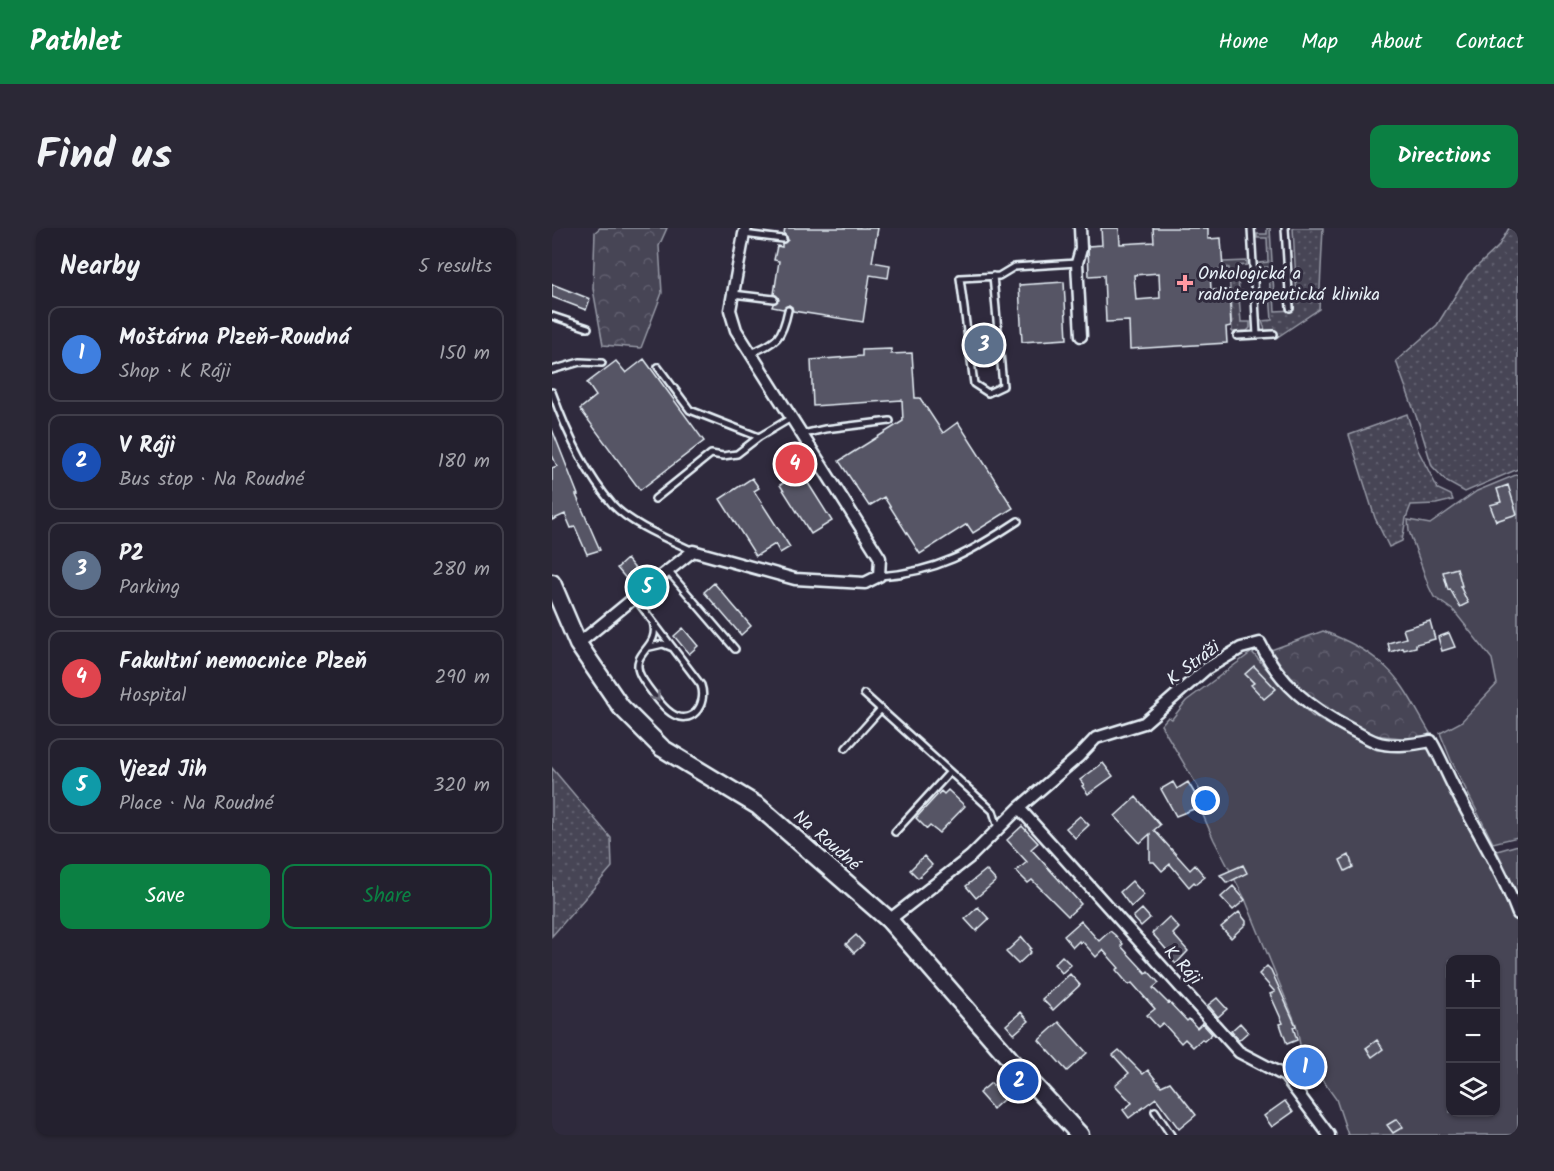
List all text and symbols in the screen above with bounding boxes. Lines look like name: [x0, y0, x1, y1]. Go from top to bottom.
text: Pathlet: [30, 20, 122, 65]
text: Home: [1219, 26, 1268, 59]
text: Map: [1301, 26, 1338, 59]
text: About: [1371, 26, 1422, 59]
text: Contact: [1455, 26, 1524, 59]
text: Find us: [36, 123, 172, 190]
button: Directions: [1370, 125, 1518, 188]
text: Nearby: [60, 246, 140, 288]
text: 5 results: [418, 251, 492, 283]
place label: Onkologická a radioterapeutická klinika: [1198, 260, 1380, 310]
marker: Onkologická a radioterapeutická klinika: [1176, 274, 1194, 292]
text: Moštárna Plzeň-Roudná: [119, 321, 350, 356]
pin: 3: [964, 322, 1004, 368]
text: 1: [78, 338, 85, 370]
text: 150 m: [439, 338, 490, 370]
text: Shop · K Ráji: [119, 356, 231, 388]
text: V Ráji: [119, 429, 175, 464]
pin: 4: [776, 442, 814, 486]
text: 2: [76, 446, 87, 478]
text: 180 m: [438, 446, 490, 478]
text: Bus stop · Na Roudné: [119, 464, 304, 496]
text: P2: [119, 537, 144, 572]
text: 3: [76, 554, 87, 586]
text: 280 m: [432, 554, 490, 586]
pin: 5: [628, 564, 667, 610]
text: Parking: [119, 572, 180, 604]
street label: K Stráži: [1161, 634, 1228, 694]
text: Fakultní nemocnice Plzeň: [119, 645, 367, 680]
text: 4: [76, 662, 87, 694]
text: 290 m: [435, 662, 490, 694]
text: Hospital: [119, 680, 186, 712]
one-way arrow: [649, 690, 660, 701]
text: Vjezd Jih: [119, 753, 207, 788]
text: 5: [76, 770, 87, 802]
text: 320 m: [433, 770, 490, 802]
your location: [1191, 786, 1220, 815]
text: Place · Na Roudné: [119, 788, 274, 820]
street label: Na Roudné: [786, 803, 867, 880]
button: Save: [60, 864, 270, 929]
button: Share: [282, 864, 492, 929]
street label: K Ráji: [1156, 939, 1208, 993]
map controls: [1446, 955, 1500, 1117]
button: +: [1446, 955, 1500, 1009]
button: −: [1446, 1009, 1500, 1063]
pin: 1: [1286, 1044, 1324, 1090]
pin: 2: [1000, 1058, 1038, 1104]
button: layers: [1446, 1063, 1500, 1117]

